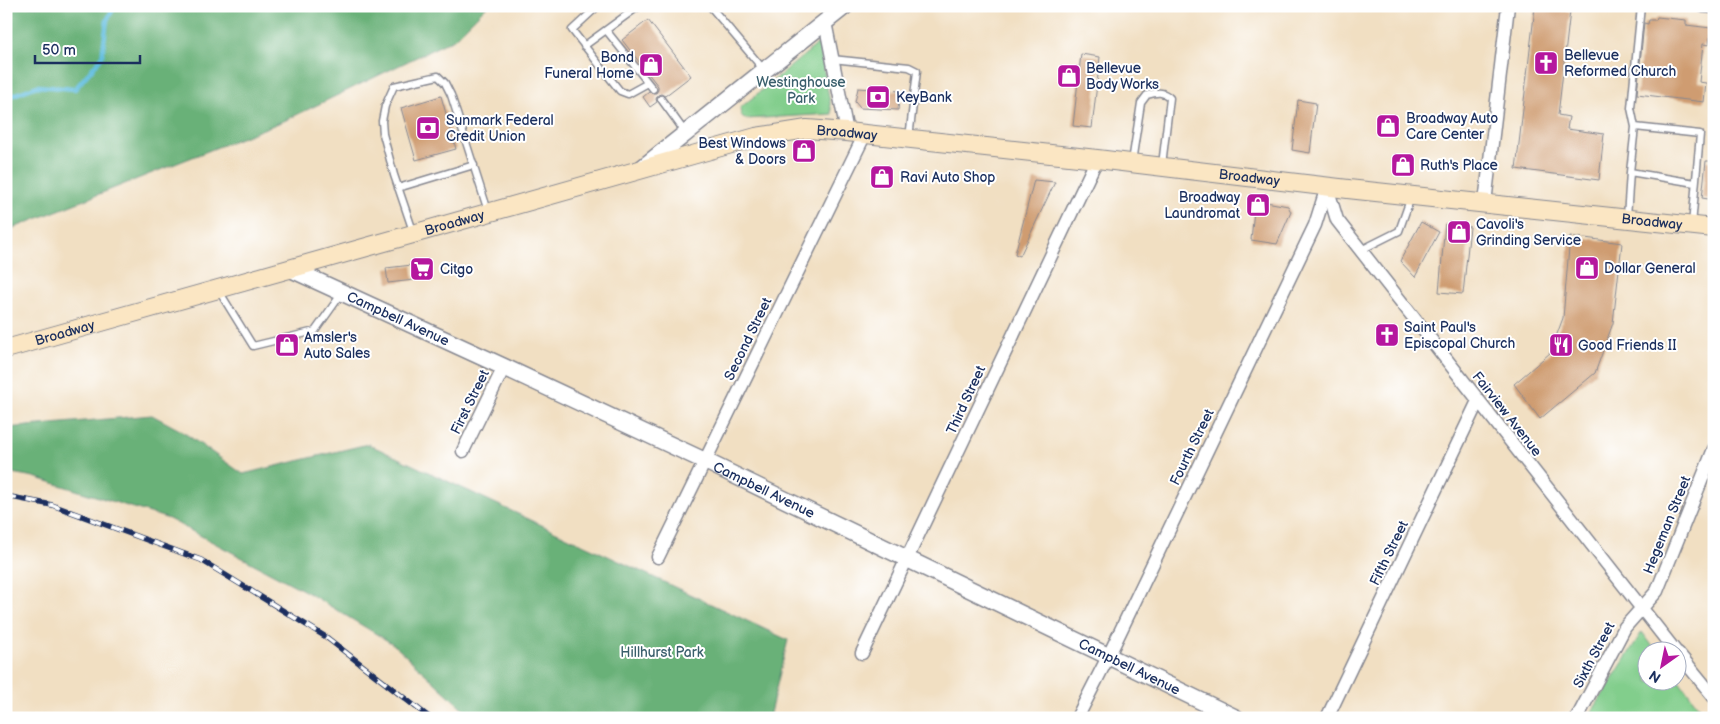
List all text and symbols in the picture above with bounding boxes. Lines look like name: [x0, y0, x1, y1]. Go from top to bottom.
scale bar: [35, 32, 140, 64]
text: 50 m: [42, 41, 76, 60]
place label: Bellevue Reformed Church: [1564, 47, 1676, 80]
place label: Bond Funeral Home: [544, 49, 634, 82]
church icon: Bellevue Reformed Church: [1533, 50, 1559, 76]
shop icon: Bond Funeral Home: [638, 52, 664, 78]
place label: Bellevue Body Works: [1086, 60, 1159, 93]
shop icon: Bellevue Body Works: [1056, 63, 1082, 89]
park label: Westinghouse Park: [756, 74, 846, 107]
bank icon: KeyBank: [865, 84, 891, 110]
place label: KeyBank: [896, 89, 952, 106]
place label: Broadway Auto Care Center: [1406, 110, 1498, 143]
place label: Sunmark Federal Credit Union: [446, 112, 554, 145]
shop icon: Broadway Auto Care Center: [1375, 113, 1401, 139]
bank icon: Sunmark Federal Credit Union: [415, 115, 441, 141]
street label: Broadway: [816, 121, 879, 144]
place label: Best Windows & Doors: [698, 135, 786, 168]
shop icon: Best Windows & Doors: [791, 138, 817, 164]
shop icon: Ruth's Place: [1390, 152, 1416, 178]
place label: Ruth's Place: [1420, 157, 1498, 174]
shop icon: Ravi Auto Shop: [869, 164, 895, 190]
street label: Broadway: [1218, 165, 1281, 189]
place label: Ravi Auto Shop: [900, 169, 995, 186]
place label: Broadway Laundromat: [1164, 189, 1241, 222]
shop icon: Broadway Laundromat: [1245, 192, 1271, 218]
street label: Broadway: [423, 206, 487, 239]
street label: Broadway: [1621, 210, 1684, 233]
place label: Cavoli's Grinding Service: [1476, 216, 1581, 249]
shop icon: Cavoli's Grinding Service: [1446, 219, 1472, 245]
shop icon: Dollar General: [1574, 255, 1600, 281]
supermarket icon: Citgo: [409, 256, 435, 282]
place label: Dollar General: [1604, 260, 1696, 277]
place label: Citgo: [440, 261, 473, 278]
street label: Campbell Avenue: [344, 287, 452, 349]
street label: Second Street: [721, 294, 776, 383]
street label: Broadway: [33, 316, 97, 349]
place label: Saint Paul's Episcopal Church: [1404, 319, 1516, 352]
church icon: Saint Paul's Episcopal Church: [1374, 322, 1400, 348]
place label: Amsler's Auto Sales: [304, 329, 370, 362]
shop icon: Amsler's Auto Sales: [274, 332, 300, 358]
restaurant icon: Good Friends II: [1548, 332, 1574, 358]
place label: Good Friends II: [1578, 337, 1677, 354]
street label: Third Street: [943, 362, 990, 437]
street label: First Street: [447, 366, 493, 437]
street label: Fairview Avenue: [1469, 368, 1545, 460]
street label: Fourth Street: [1166, 405, 1218, 488]
street label: Campbell Avenue: [710, 458, 818, 521]
street label: Hegeman Street: [1640, 473, 1695, 577]
street label: Fifth Street: [1366, 517, 1412, 588]
street label: Sixth Street: [1570, 618, 1619, 691]
street label: Campbell Avenue: [1076, 635, 1183, 698]
north arrow: [1638, 642, 1688, 692]
park label: Hillhurst Park: [620, 644, 704, 661]
text: N: [1646, 666, 1664, 686]

